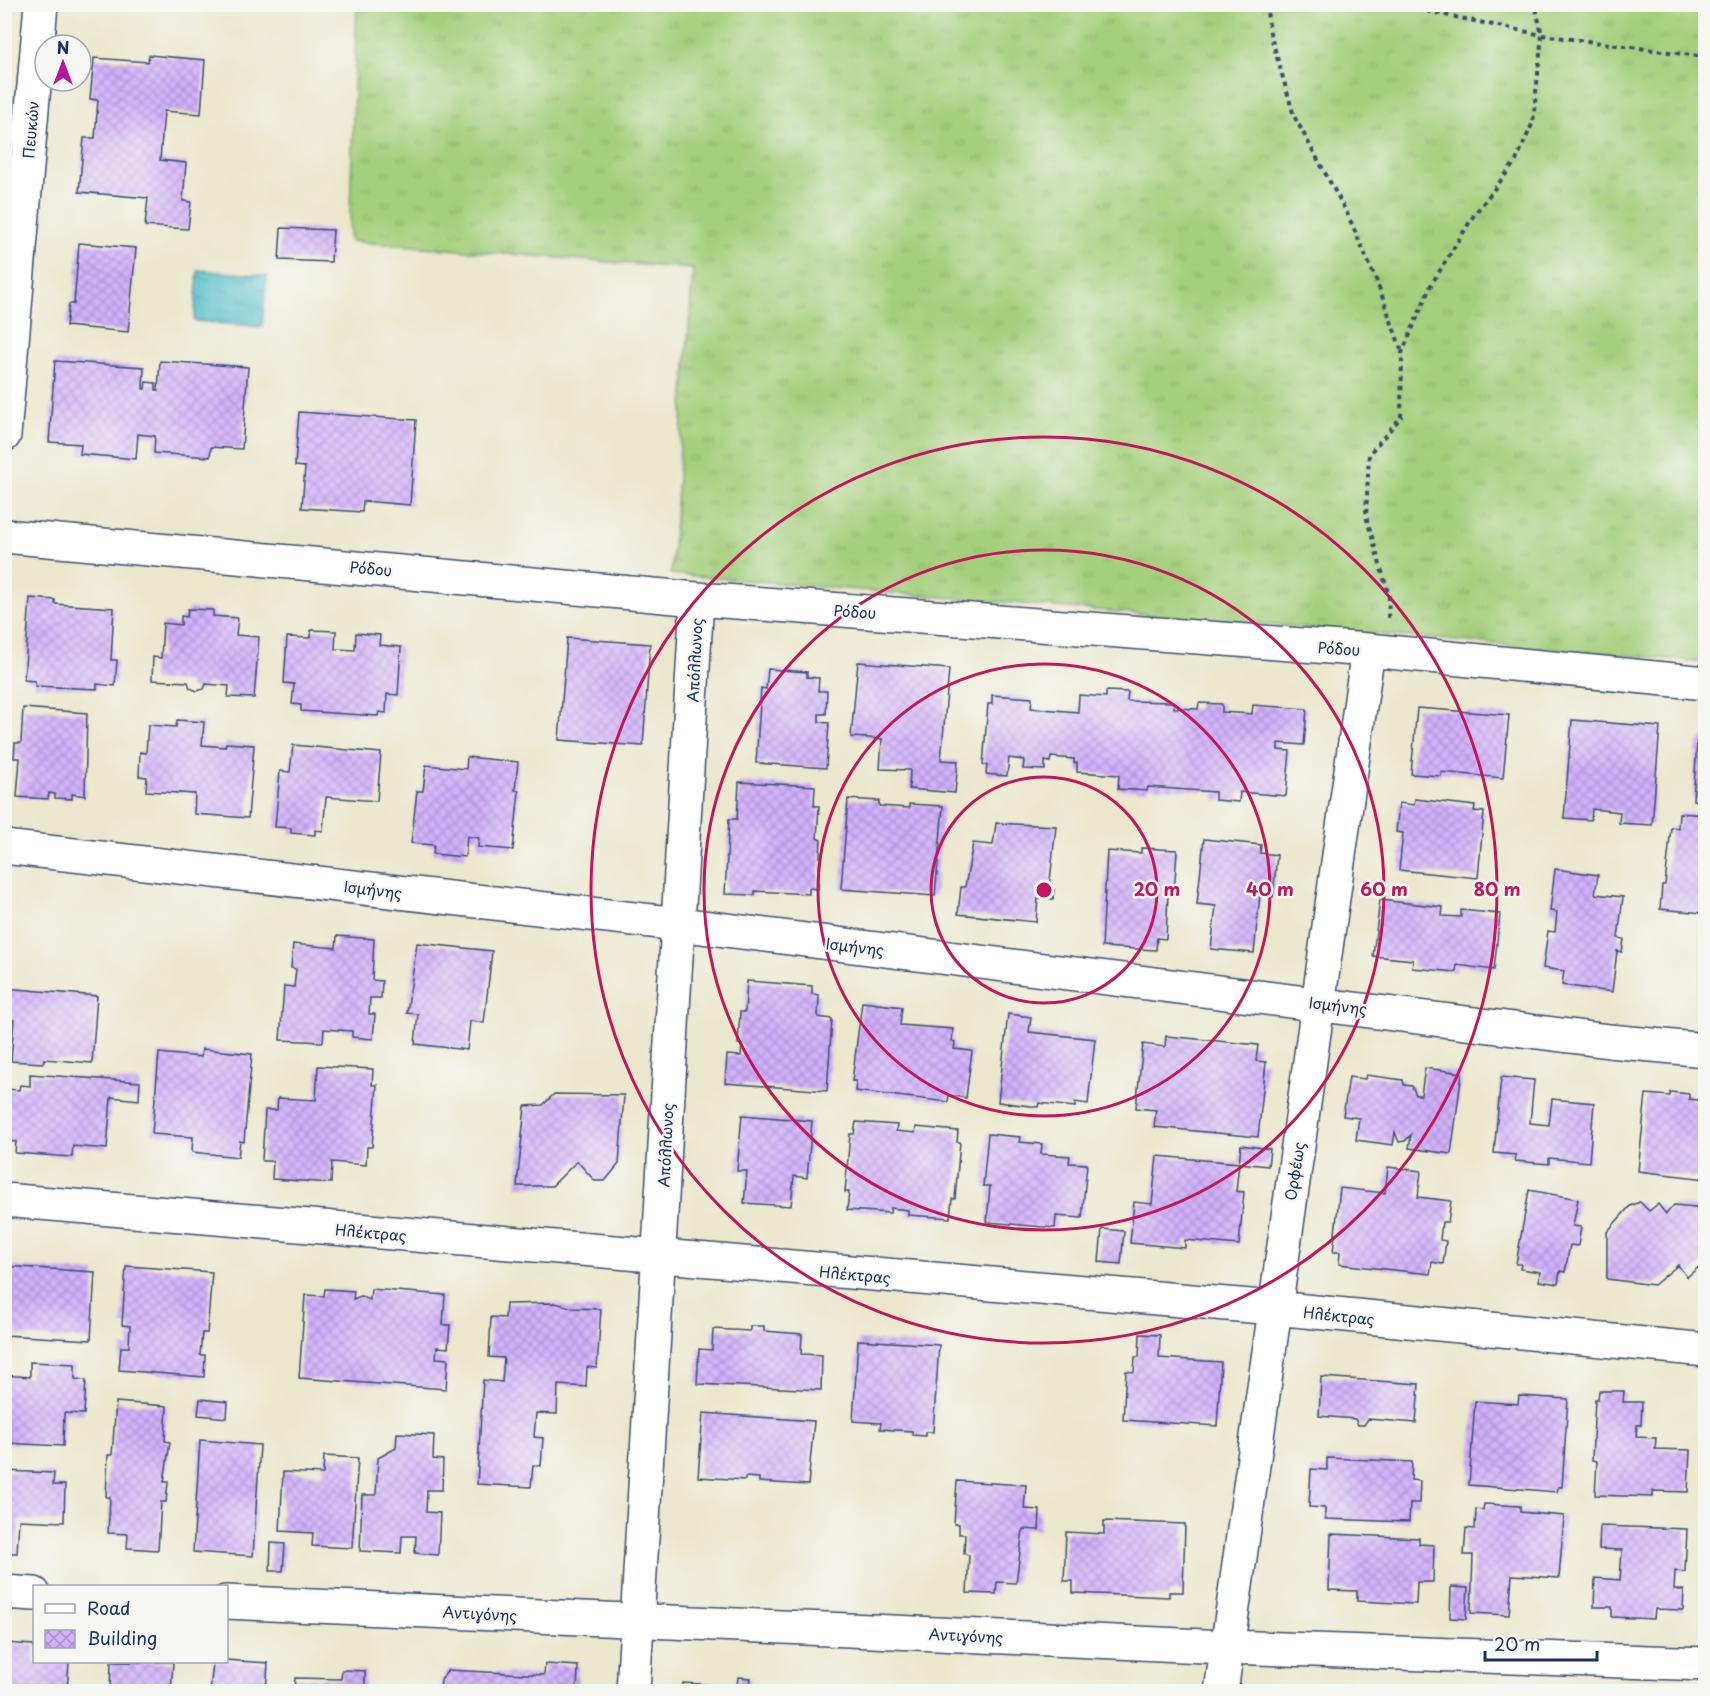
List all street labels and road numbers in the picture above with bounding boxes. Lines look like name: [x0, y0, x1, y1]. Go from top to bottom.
street label: Πευκών: [16, 100, 44, 160]
street label: Ρόδου: [349, 555, 393, 581]
street label: Ρόδου: [833, 598, 877, 624]
street label: Απόλλωνος: [680, 617, 708, 703]
street label: Ρόδου: [1317, 635, 1361, 661]
street label: Ισμήνης: [343, 874, 404, 904]
street label: Ισμήνης: [825, 931, 886, 961]
street label: Ισμήνης: [1308, 990, 1369, 1020]
street label: Απόλλωνος: [651, 1102, 679, 1188]
street label: Ορφέως: [1278, 1140, 1310, 1202]
street label: Ηλέκτρας: [334, 1217, 408, 1247]
street label: Ηλέκτρας: [818, 1259, 892, 1289]
street label: Ηλέκτρας: [1302, 1300, 1376, 1330]
street label: Αντιγόνης: [442, 1600, 518, 1626]
street label: Αντιγόνης: [928, 1622, 1004, 1648]

